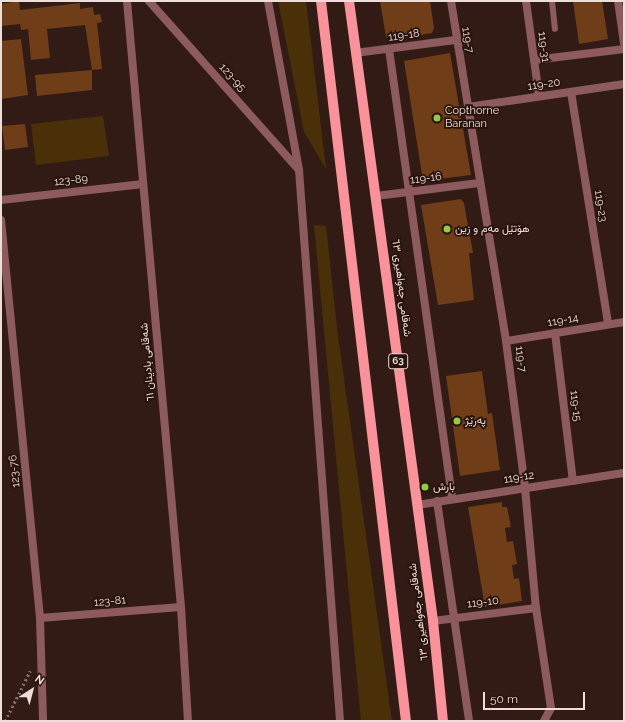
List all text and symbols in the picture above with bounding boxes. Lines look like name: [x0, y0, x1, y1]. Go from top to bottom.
street label: 119-7: [458, 26, 476, 54]
street label: 119-18: [387, 27, 421, 45]
street label: 119-31: [535, 31, 551, 63]
street label: 123-95: [216, 61, 248, 95]
street label: 119-20: [527, 76, 561, 94]
place label: Copthorne Baranan: [445, 105, 499, 131]
marker: Copthorne Baranan: [432, 113, 442, 123]
street label: 119-16: [409, 171, 443, 187]
street label: 123-89: [53, 173, 89, 189]
street label: 119-23: [591, 189, 609, 223]
place label: هۆتێل مەم و زین: [455, 222, 530, 236]
marker: هۆتێل مەم و زین: [442, 224, 452, 234]
street label: شەقامی جەواهیری ٦٣: [388, 238, 414, 338]
street label: 119-14: [547, 312, 579, 330]
street label: شەقامی بادینان ٦١: [138, 322, 158, 402]
street label: 119-7: [512, 345, 528, 373]
road number: 63: [388, 353, 408, 369]
street label: 119-15: [567, 390, 583, 422]
place label: پەرێژ: [465, 414, 486, 428]
marker: پەرێژ: [452, 416, 462, 426]
street label: 123-76: [7, 454, 23, 488]
street label: 119-12: [503, 469, 535, 487]
place label: بارش: [433, 480, 455, 494]
marker: بارش: [420, 482, 430, 492]
street label: شەقامی جەواهیری ٦٣: [406, 562, 432, 662]
street label: 123-81: [93, 594, 127, 610]
street label: 119-10: [466, 595, 500, 611]
north arrow: [12, 670, 52, 710]
text: N: [32, 672, 47, 688]
scale bar: [485, 684, 587, 710]
text: 50 m: [490, 692, 518, 706]

